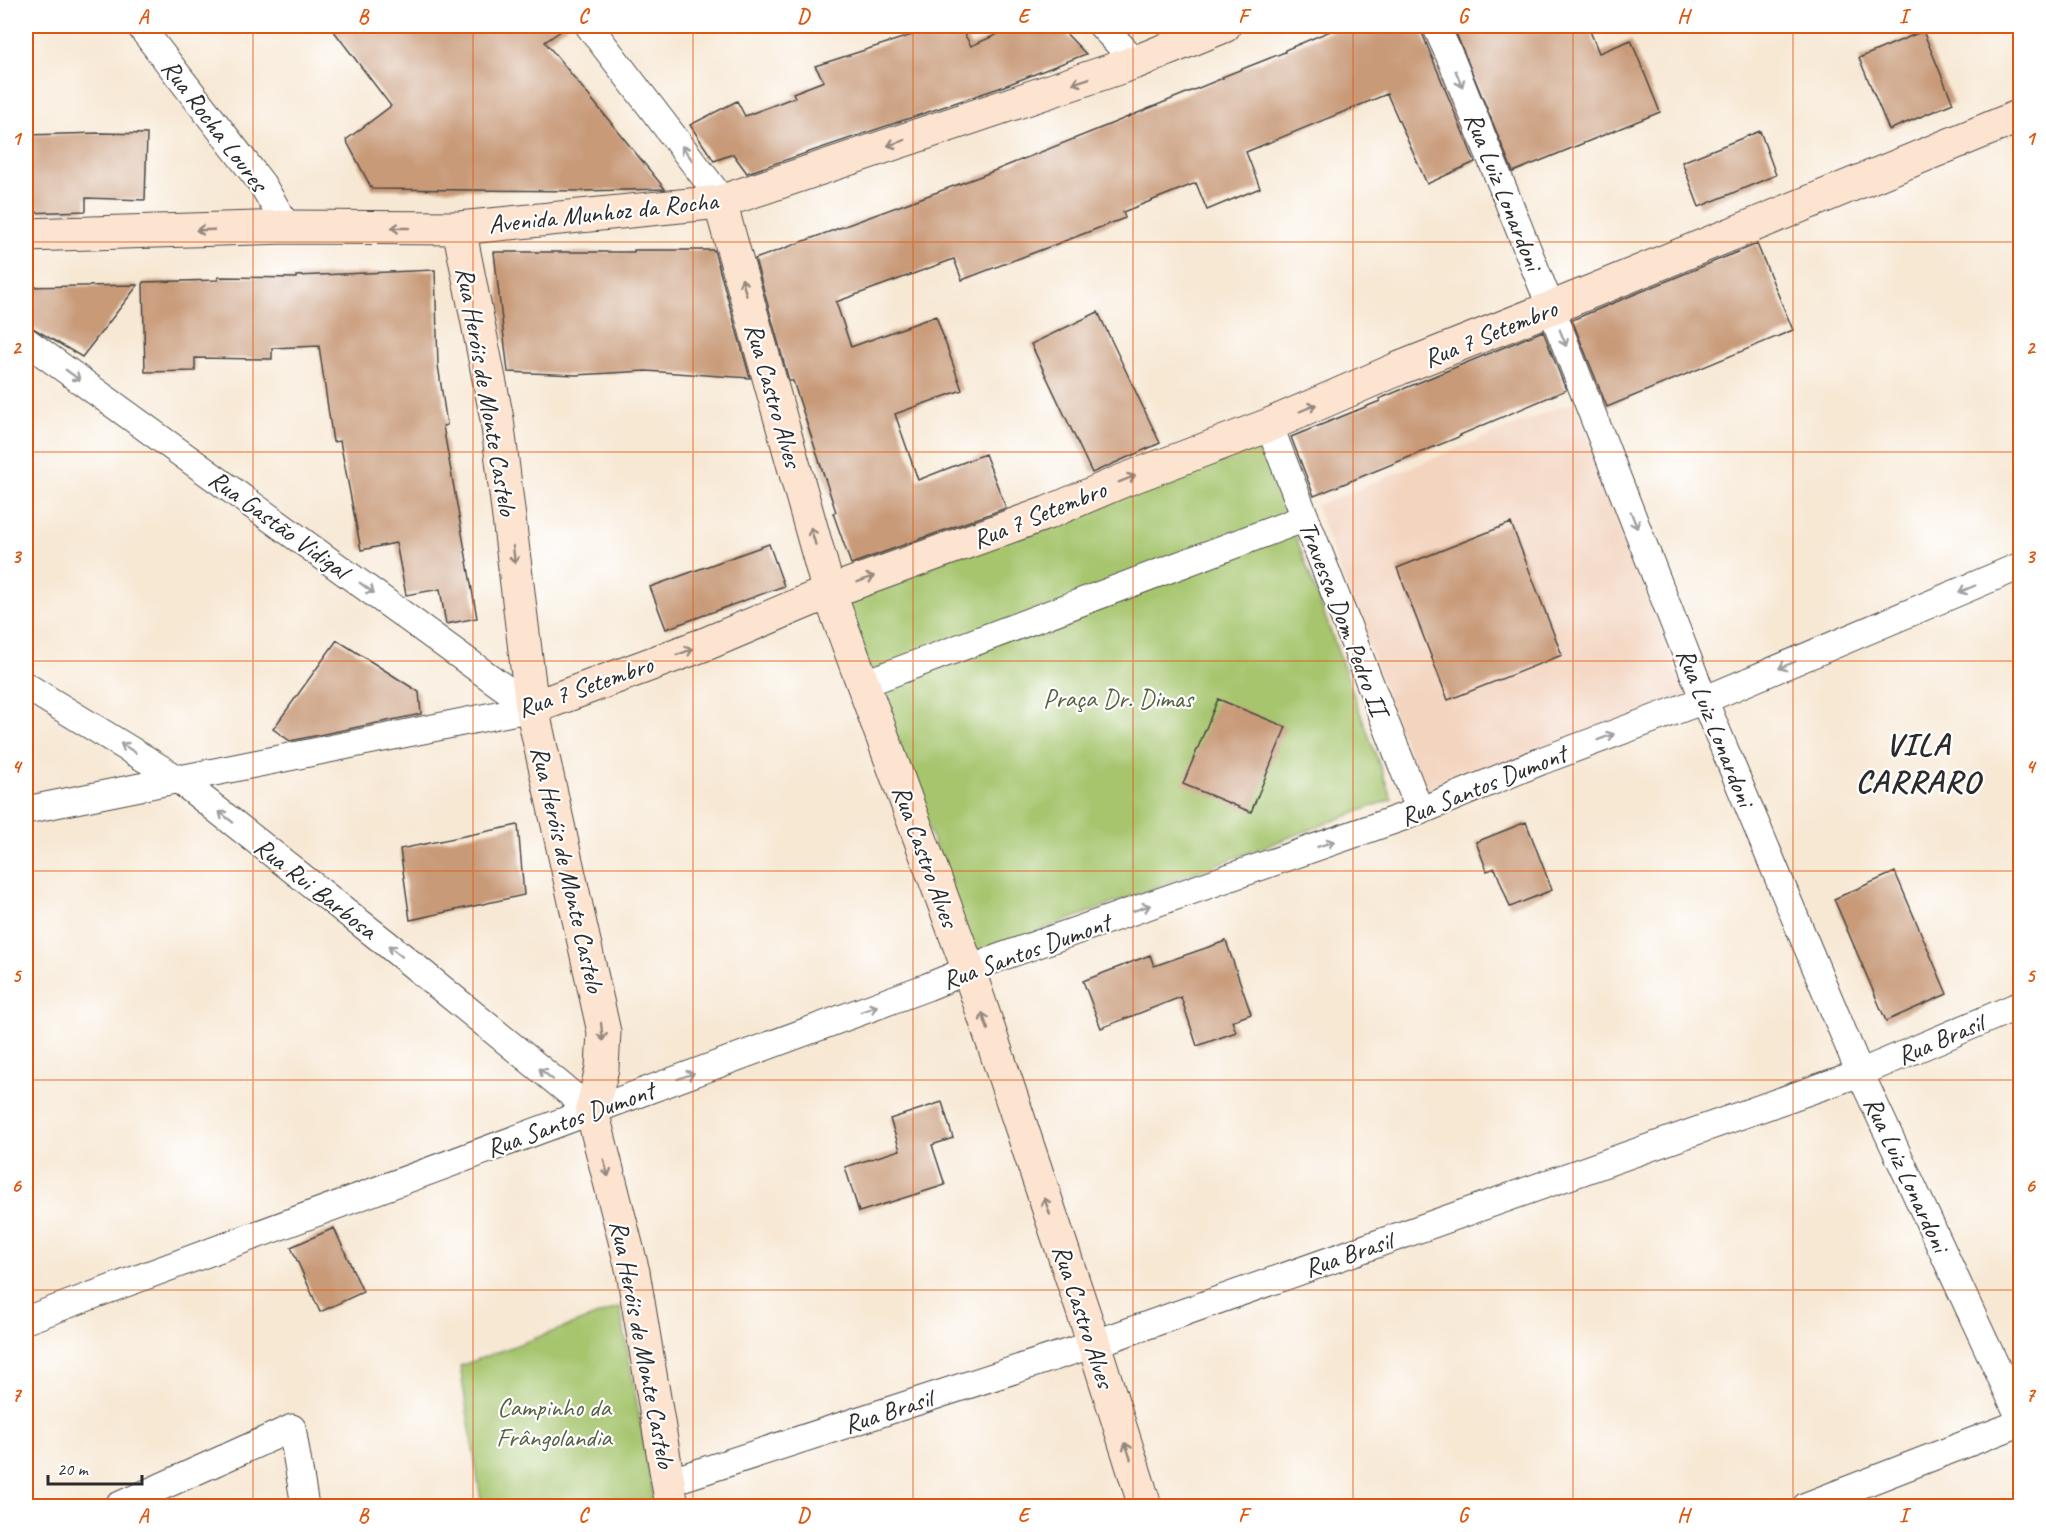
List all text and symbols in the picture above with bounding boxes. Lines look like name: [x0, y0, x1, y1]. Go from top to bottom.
text: A: [138, 4, 150, 29]
text: B: [358, 4, 370, 29]
text: C: [578, 4, 590, 29]
text: D: [797, 4, 811, 29]
text: E: [1018, 4, 1032, 29]
text: F: [1238, 4, 1252, 29]
text: G: [1458, 4, 1471, 29]
text: H: [1677, 4, 1692, 29]
text: I: [1899, 4, 1912, 29]
street label: Rua Rocha Loures: [154, 53, 276, 200]
one-way arrow: [1454, 69, 1465, 88]
one-way arrow: [1072, 76, 1091, 87]
street label: Rua Luiz Lonardoni: [1457, 107, 1551, 278]
text: 1: [12, 126, 23, 151]
text: 1: [2026, 126, 2037, 151]
one-way arrow: [887, 138, 906, 149]
one-way arrow: [680, 146, 693, 162]
street label: Avenida Munhoz da Rocha: [487, 184, 721, 241]
one-way arrow: [391, 222, 411, 234]
one-way arrow: [196, 224, 216, 236]
street label: Rua Heróis de Monte Castelo: [448, 264, 525, 520]
one-way arrow: [737, 278, 749, 297]
street label: Rua 7 Setembro: [1419, 291, 1563, 375]
street label: Rua Castro Alves: [737, 319, 810, 473]
one-way arrow: [1558, 328, 1569, 347]
text: 2: [12, 335, 23, 360]
text: 2: [2026, 335, 2037, 360]
one-way arrow: [64, 369, 80, 381]
one-way arrow: [1298, 402, 1317, 413]
street label: Rua Gastão Vidigal: [202, 463, 359, 589]
street label: Rua 7 Setembro: [968, 472, 1112, 556]
one-way arrow: [1117, 473, 1135, 484]
one-way arrow: [1629, 510, 1640, 529]
street label: Travessa Dom Pedro II: [1291, 516, 1398, 725]
one-way arrow: [807, 527, 818, 546]
text: 3: [12, 544, 23, 569]
text: 3: [2026, 544, 2037, 569]
one-way arrow: [508, 545, 519, 564]
one-way arrow: [856, 572, 875, 583]
one-way arrow: [358, 582, 374, 594]
one-way arrow: [1958, 584, 1976, 595]
street label: Rua Luiz Lonardoni: [1669, 643, 1763, 814]
one-way arrow: [675, 645, 694, 656]
street label: Rua 7 Setembro: [513, 647, 659, 725]
one-way arrow: [1778, 660, 1797, 671]
park label: Praça Dr. Dimas: [1043, 682, 1195, 715]
district label: VILA CARRARO: [1855, 724, 1983, 802]
one-way arrow: [1597, 731, 1615, 742]
street label: Rua Santos Dumont: [1395, 736, 1574, 834]
one-way arrow: [120, 742, 137, 754]
street label: Rua Heróis de Monte Castelo: [523, 743, 612, 997]
text: 4: [12, 754, 24, 779]
text: 4: [2026, 754, 2038, 779]
street label: Rua Castro Alves: [885, 781, 967, 934]
one-way arrow: [218, 810, 234, 823]
street label: Rua Rui Barbosa: [248, 830, 385, 948]
one-way arrow: [1316, 838, 1335, 849]
one-way arrow: [1132, 902, 1151, 913]
street label: Rua Santos Dumont: [938, 905, 1118, 997]
one-way arrow: [388, 944, 403, 958]
text: 5: [12, 963, 23, 988]
text: 5: [2026, 963, 2037, 988]
one-way arrow: [859, 1002, 877, 1013]
street label: Rua Brasil: [1892, 1005, 1993, 1072]
one-way arrow: [979, 1012, 990, 1031]
one-way arrow: [597, 1021, 608, 1041]
one-way arrow: [538, 1068, 554, 1081]
one-way arrow: [676, 1070, 695, 1081]
street label: Rua Santos Dumont: [482, 1073, 662, 1165]
street label: Rua Luiz Lonardoni: [1856, 1091, 1958, 1260]
one-way arrow: [601, 1158, 613, 1177]
text: 6: [11, 1173, 22, 1198]
text: 6: [2025, 1173, 2036, 1198]
one-way arrow: [1041, 1197, 1052, 1216]
street label: Rua Heróis de Monte Castelo: [602, 1217, 683, 1472]
street label: Rua Brasil: [1300, 1223, 1401, 1285]
street label: Rua Castro Alves: [1045, 1240, 1123, 1394]
street label: Rua Brasil: [840, 1380, 941, 1441]
text: 7: [12, 1382, 23, 1407]
text: 7: [2026, 1382, 2037, 1407]
park label: Campinho da Frângolandia: [496, 1391, 613, 1454]
one-way arrow: [1121, 1442, 1132, 1461]
scale bar: [48, 1448, 142, 1486]
text: 20 m: [57, 1458, 90, 1480]
text: A: [138, 1503, 150, 1528]
text: B: [358, 1503, 370, 1528]
text: C: [578, 1503, 590, 1528]
text: D: [797, 1503, 811, 1528]
text: E: [1018, 1503, 1032, 1528]
text: F: [1238, 1503, 1252, 1528]
text: G: [1458, 1503, 1471, 1528]
text: H: [1677, 1503, 1692, 1528]
text: I: [1899, 1503, 1912, 1528]

